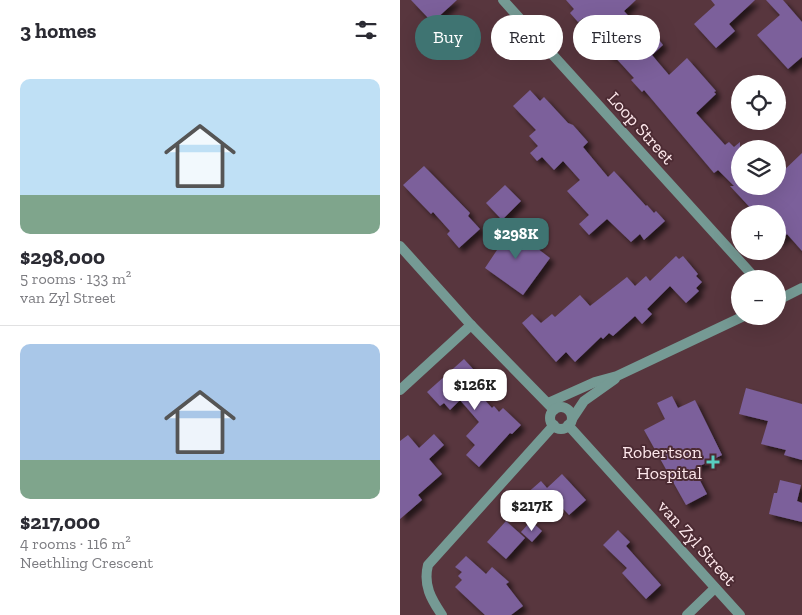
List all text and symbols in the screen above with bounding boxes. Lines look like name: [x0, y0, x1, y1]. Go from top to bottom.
chip: Buy: [415, 15, 481, 60]
chip: Rent: [491, 15, 563, 60]
chip: Filters: [573, 15, 660, 60]
icon: filters: [352, 16, 380, 44]
text: 3 homes: [20, 18, 96, 43]
map controls: [731, 75, 786, 325]
button: locate: [731, 75, 786, 130]
street label: Loop Street: [603, 87, 679, 169]
icon: home: [155, 111, 245, 201]
button: layers: [731, 140, 786, 195]
button: +: [731, 205, 786, 260]
pin: $298K: [481, 218, 551, 260]
text: $298K: [494, 224, 538, 243]
text: $298,000: [20, 244, 105, 269]
text: 5 rooms · 133 m²: [20, 269, 131, 288]
button: −: [731, 270, 786, 325]
text: van Zyl Street: [20, 288, 115, 307]
pin: $126K: [440, 368, 510, 411]
text: $126K: [454, 375, 496, 394]
icon: home: [155, 377, 245, 467]
place label: Robertson Hospital: [622, 441, 703, 484]
marker: Robertson Hospital: [706, 455, 720, 469]
pin: $217K: [497, 490, 567, 532]
text: $217K: [511, 496, 553, 515]
street label: van Zyl Street: [653, 496, 741, 590]
text: $217,000: [20, 509, 100, 534]
text: 4 rooms · 116 m²: [20, 534, 131, 553]
text: Neethling Crescent: [20, 553, 153, 572]

